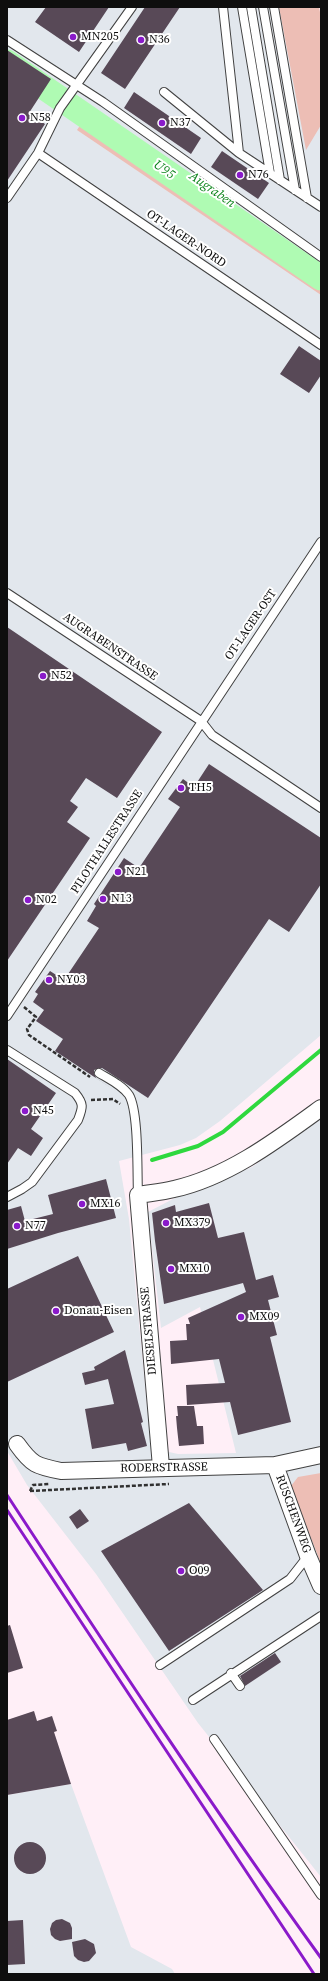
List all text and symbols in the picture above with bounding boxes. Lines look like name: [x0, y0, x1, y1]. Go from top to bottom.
place label: MN205: [81, 30, 119, 44]
marker: MN205: [68, 32, 78, 42]
place label: N36: [149, 33, 170, 47]
marker: N36: [136, 35, 146, 45]
place label: N58: [30, 111, 51, 125]
marker: N58: [17, 113, 27, 123]
place label: N37: [170, 116, 191, 130]
marker: N37: [157, 118, 167, 128]
water label: U95: [150, 157, 178, 183]
place label: N76: [248, 168, 269, 182]
water label: Augraben: [186, 169, 238, 211]
marker: N76: [235, 170, 245, 180]
street label: OT-LAGER-NORD: [143, 207, 229, 271]
street label: OT-LAGER-OST: [222, 587, 280, 663]
street label: AUGRABENSTRASSE: [60, 610, 160, 684]
place label: N52: [51, 669, 72, 683]
marker: N52: [38, 671, 48, 681]
place label: TH5: [189, 781, 212, 795]
marker: TH5: [176, 783, 186, 793]
street label: PILOTHALLESTRASSE: [68, 787, 146, 897]
place label: N21: [126, 865, 147, 879]
marker: N21: [113, 867, 123, 877]
place label: N13: [111, 892, 132, 906]
place label: N02: [36, 893, 57, 907]
marker: N13: [98, 894, 108, 904]
marker: N02: [23, 895, 33, 905]
place label: NY03: [57, 973, 85, 987]
marker: NY03: [44, 975, 54, 985]
place label: N45: [33, 1104, 54, 1118]
marker: N45: [20, 1106, 30, 1116]
place label: MX16: [90, 1197, 121, 1211]
marker: MX16: [77, 1199, 87, 1209]
place label: MX379: [174, 1216, 211, 1230]
marker: MX379: [161, 1218, 171, 1228]
place label: N77: [25, 1219, 46, 1233]
marker: N77: [12, 1221, 22, 1231]
place label: MX10: [179, 1262, 210, 1276]
marker: MX10: [166, 1264, 176, 1274]
street label: DIESELSTRASSE: [138, 1286, 160, 1376]
place label: Donau-Eisen: [64, 1304, 133, 1318]
marker: Donau-Eisen: [51, 1306, 61, 1316]
place label: MX09: [249, 1310, 280, 1324]
marker: MX09: [236, 1312, 246, 1322]
street label: RODERSTRASSE: [120, 1460, 208, 1476]
street label: RUSCHENWEG: [272, 1473, 314, 1555]
place label: O09: [189, 1564, 209, 1578]
marker: O09: [176, 1566, 186, 1576]

